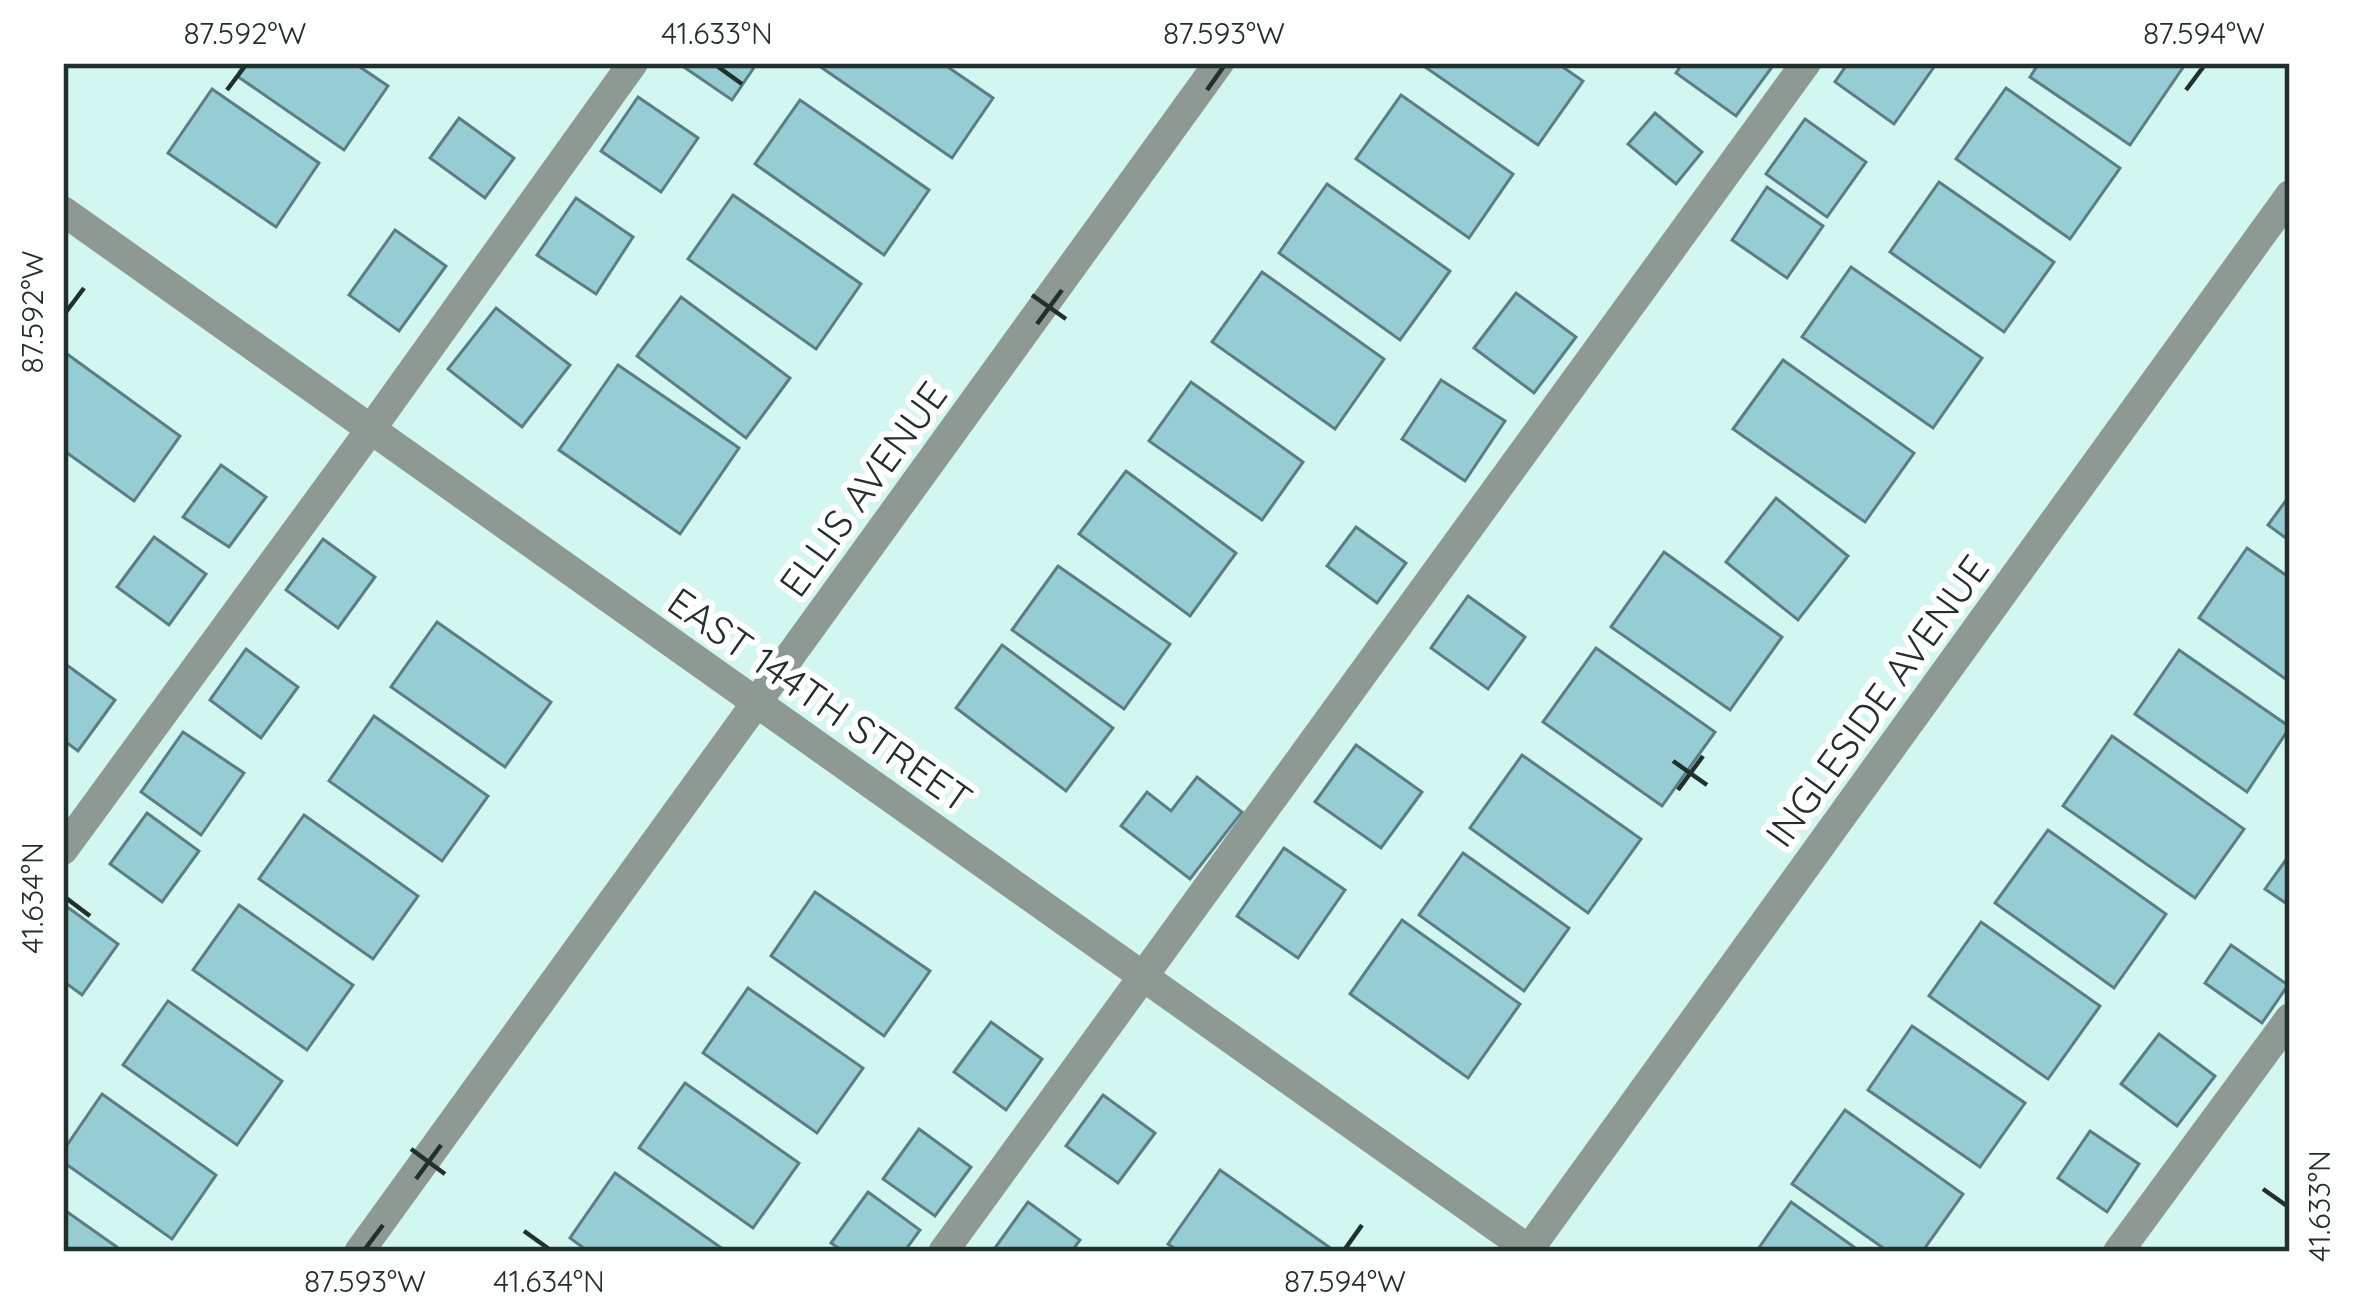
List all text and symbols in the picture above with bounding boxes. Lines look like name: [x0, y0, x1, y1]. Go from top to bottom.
text: 87.592°W: [184, 14, 306, 52]
text: 41.633°N: [661, 14, 773, 52]
text: 87.593°W: [1163, 14, 1285, 52]
text: 87.594°W: [2143, 14, 2265, 52]
text: 87.592°W: [13, 251, 51, 373]
street label: ELLIS AVENUE: [768, 372, 957, 606]
street label: INGLESIDE AVENUE: [1754, 545, 1999, 856]
street label: EAST 144TH STREET: [659, 576, 982, 823]
text: 41.634°N: [13, 842, 51, 954]
text: 41.633°N: [2300, 1150, 2338, 1262]
text: 87.593°W: [304, 1262, 426, 1300]
text: 41.634°N: [493, 1262, 605, 1300]
text: 87.594°W: [1284, 1262, 1406, 1300]

